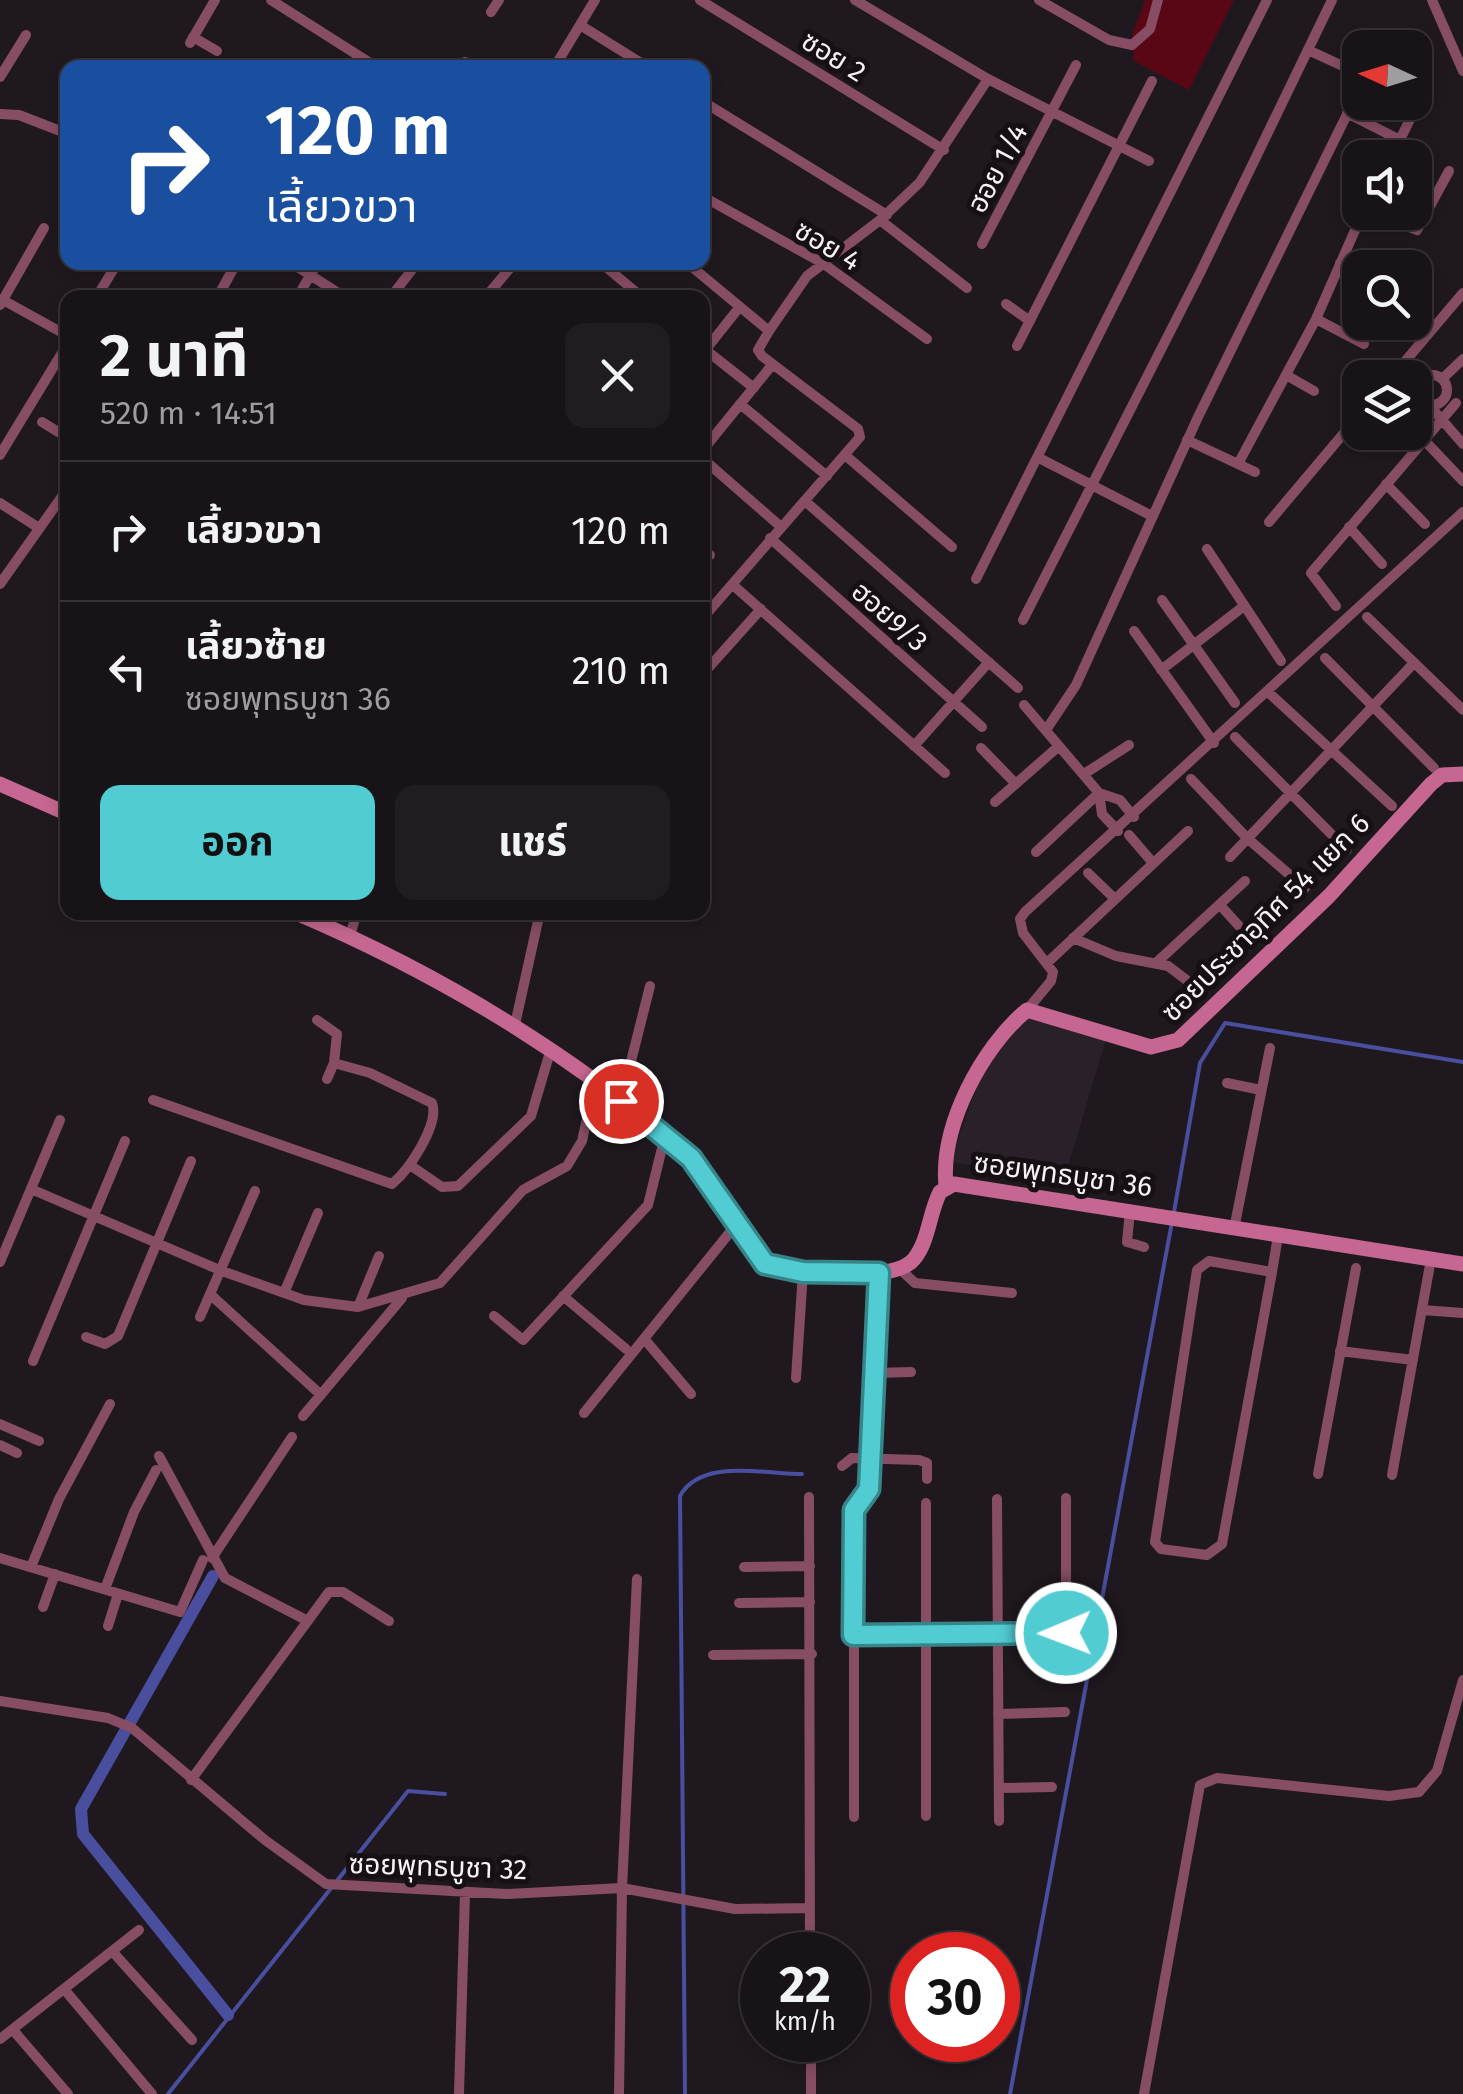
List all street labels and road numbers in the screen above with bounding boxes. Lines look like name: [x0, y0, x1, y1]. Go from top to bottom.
street label: ซอย 2: [795, 24, 872, 89]
street label: ฮอย 1/4: [960, 118, 1035, 218]
street label: ซอย 4: [789, 213, 867, 278]
street label: ฮอย9/3: [845, 575, 934, 658]
street label: ซอยประชาอุทิศ 54 แยก 6: [1155, 807, 1376, 1028]
street label: ซอยพุทธบูชา 36: [971, 1146, 1154, 1204]
street label: ซอยพุทธบูชา 32: [348, 1847, 528, 1887]

